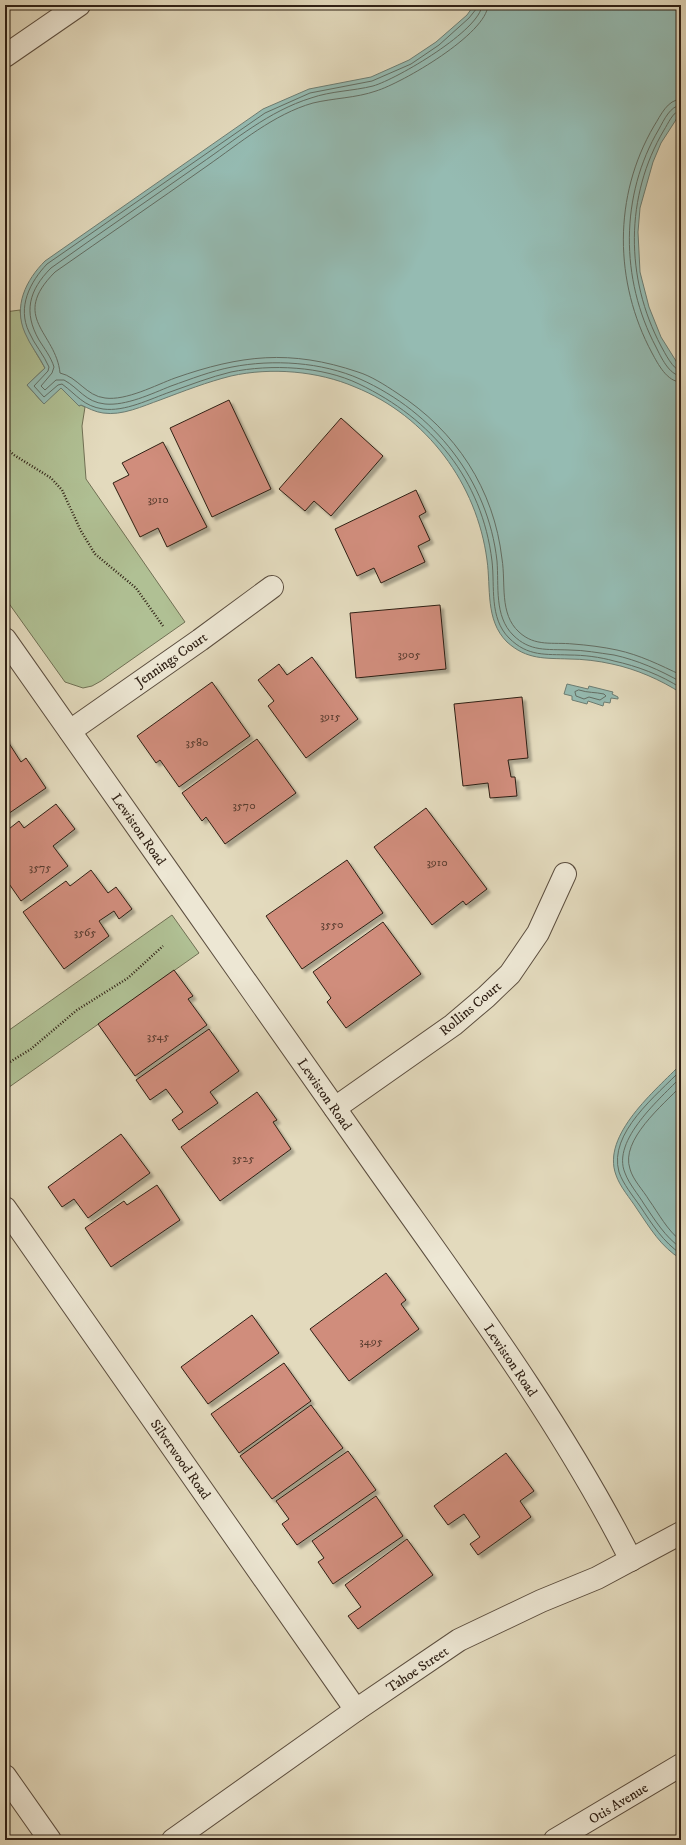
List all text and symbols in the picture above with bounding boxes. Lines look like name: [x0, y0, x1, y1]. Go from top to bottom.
house number: 3910: [147, 492, 169, 507]
street label: Jennings Court: [130, 628, 211, 692]
house number: 3905: [398, 647, 420, 662]
house number: 3915: [320, 709, 340, 724]
house number: 3580: [186, 735, 208, 750]
street label: Lewiston Road: [107, 790, 170, 869]
house number: 3570: [232, 798, 256, 813]
house number: 3910: [426, 855, 448, 870]
house number: 3575: [29, 860, 51, 875]
house number: 3550: [321, 917, 343, 932]
house number: 3565: [74, 925, 96, 940]
street label: Rollins Court: [436, 977, 506, 1040]
house number: 3545: [147, 1029, 169, 1044]
street label: Lewiston Road: [293, 1055, 356, 1134]
house number: 3525: [232, 1151, 254, 1166]
street label: Lewiston Road: [479, 1321, 541, 1400]
house number: 3495: [359, 1334, 383, 1349]
street label: Silverwood Road: [146, 1416, 214, 1503]
street label: Tahoe Street: [383, 1642, 453, 1697]
street label: Otis Avenue: [586, 1779, 652, 1829]

